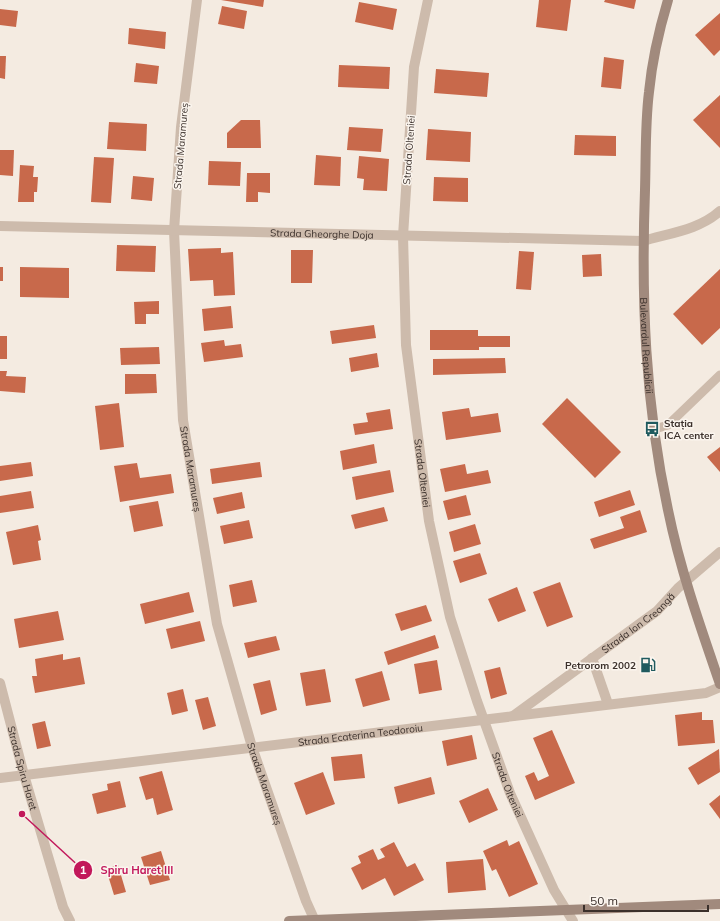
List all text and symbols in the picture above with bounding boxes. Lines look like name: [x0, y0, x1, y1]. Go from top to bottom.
street label: Strada Maramureș: [171, 102, 191, 190]
street label: Strada Olteniei: [400, 115, 418, 185]
street label: Strada Gheorghe Doja: [270, 226, 374, 241]
street label: Bulevardul Republicii: [638, 297, 656, 394]
place label: Stația ICA center: [664, 417, 713, 442]
bus stop icon: Stația ICA center: [643, 420, 661, 438]
street label: Strada Maramureș: [178, 425, 205, 513]
street label: Strada Olteniei: [412, 438, 434, 508]
street label: Strada Ion Creangă: [599, 590, 677, 656]
fuel station icon: Petrorom 2002: [639, 656, 657, 674]
place label: Petrorom 2002: [565, 659, 636, 672]
street label: Strada Ecaterina Teodoroiu: [297, 721, 424, 749]
street label: Strada Spiru Haret: [5, 725, 41, 812]
street label: Strada Maramureș: [245, 741, 285, 827]
street label: Strada Olteniei: [489, 750, 527, 819]
callout: Spiru Haret III: [73, 859, 182, 882]
text: 1: [79, 862, 87, 877]
text: Spiru Haret III: [101, 863, 173, 877]
scale bar: [584, 887, 708, 913]
text: 50 m: [590, 893, 618, 908]

